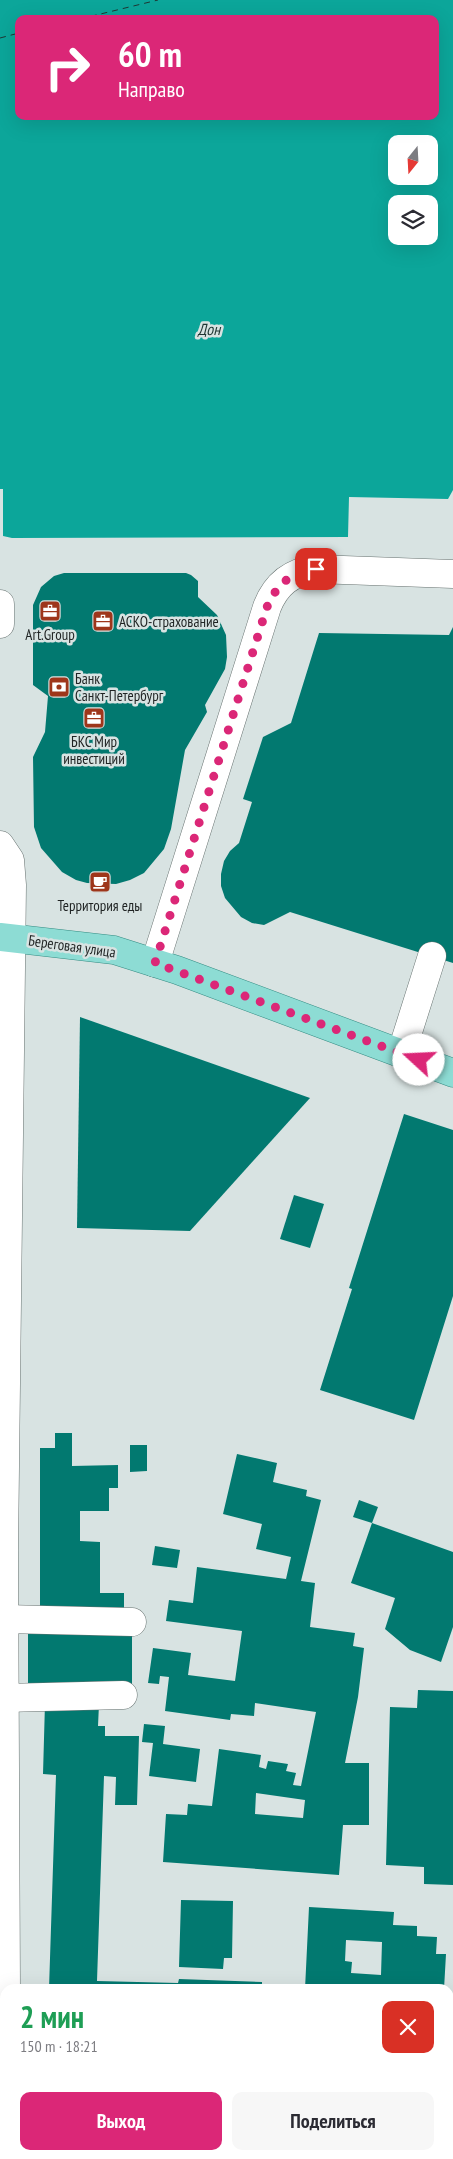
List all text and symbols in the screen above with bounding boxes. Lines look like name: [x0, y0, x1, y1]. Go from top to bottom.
text: 60 m: [118, 31, 182, 77]
icon: right: [35, 35, 100, 100]
text: Направо: [118, 75, 185, 103]
north arrow: [388, 135, 438, 185]
map controls: [388, 135, 438, 245]
button: layers: [388, 195, 438, 245]
water label: Дон: [197, 319, 222, 339]
pin: [295, 548, 337, 590]
icon: arrive: [302, 555, 330, 583]
office icon: Art.Group: [38, 599, 62, 623]
office icon: АСКО-страхование: [91, 609, 115, 633]
place label: АСКО-страхование: [119, 612, 219, 631]
place label: Art.Group: [25, 625, 75, 644]
place label: Банк Санкт-Петербург: [75, 669, 164, 705]
bank icon: Банк Санкт-Петербург: [47, 675, 71, 699]
office icon: БКС Мир инвестиций: [82, 706, 106, 730]
place label: БКС Мир инвестиций: [63, 732, 125, 768]
cafe icon: Территория еды: [88, 870, 112, 894]
place label: Территория еды: [58, 896, 142, 915]
street label: Береговая улица: [27, 930, 117, 962]
position arrow: [392, 1033, 444, 1085]
text: 2 мин: [20, 1997, 84, 2036]
button: close: [382, 2001, 434, 2053]
text: 150 m · 18:21: [20, 2036, 98, 2056]
button: Выход: [20, 2092, 222, 2150]
button: Поделиться: [232, 2092, 434, 2150]

